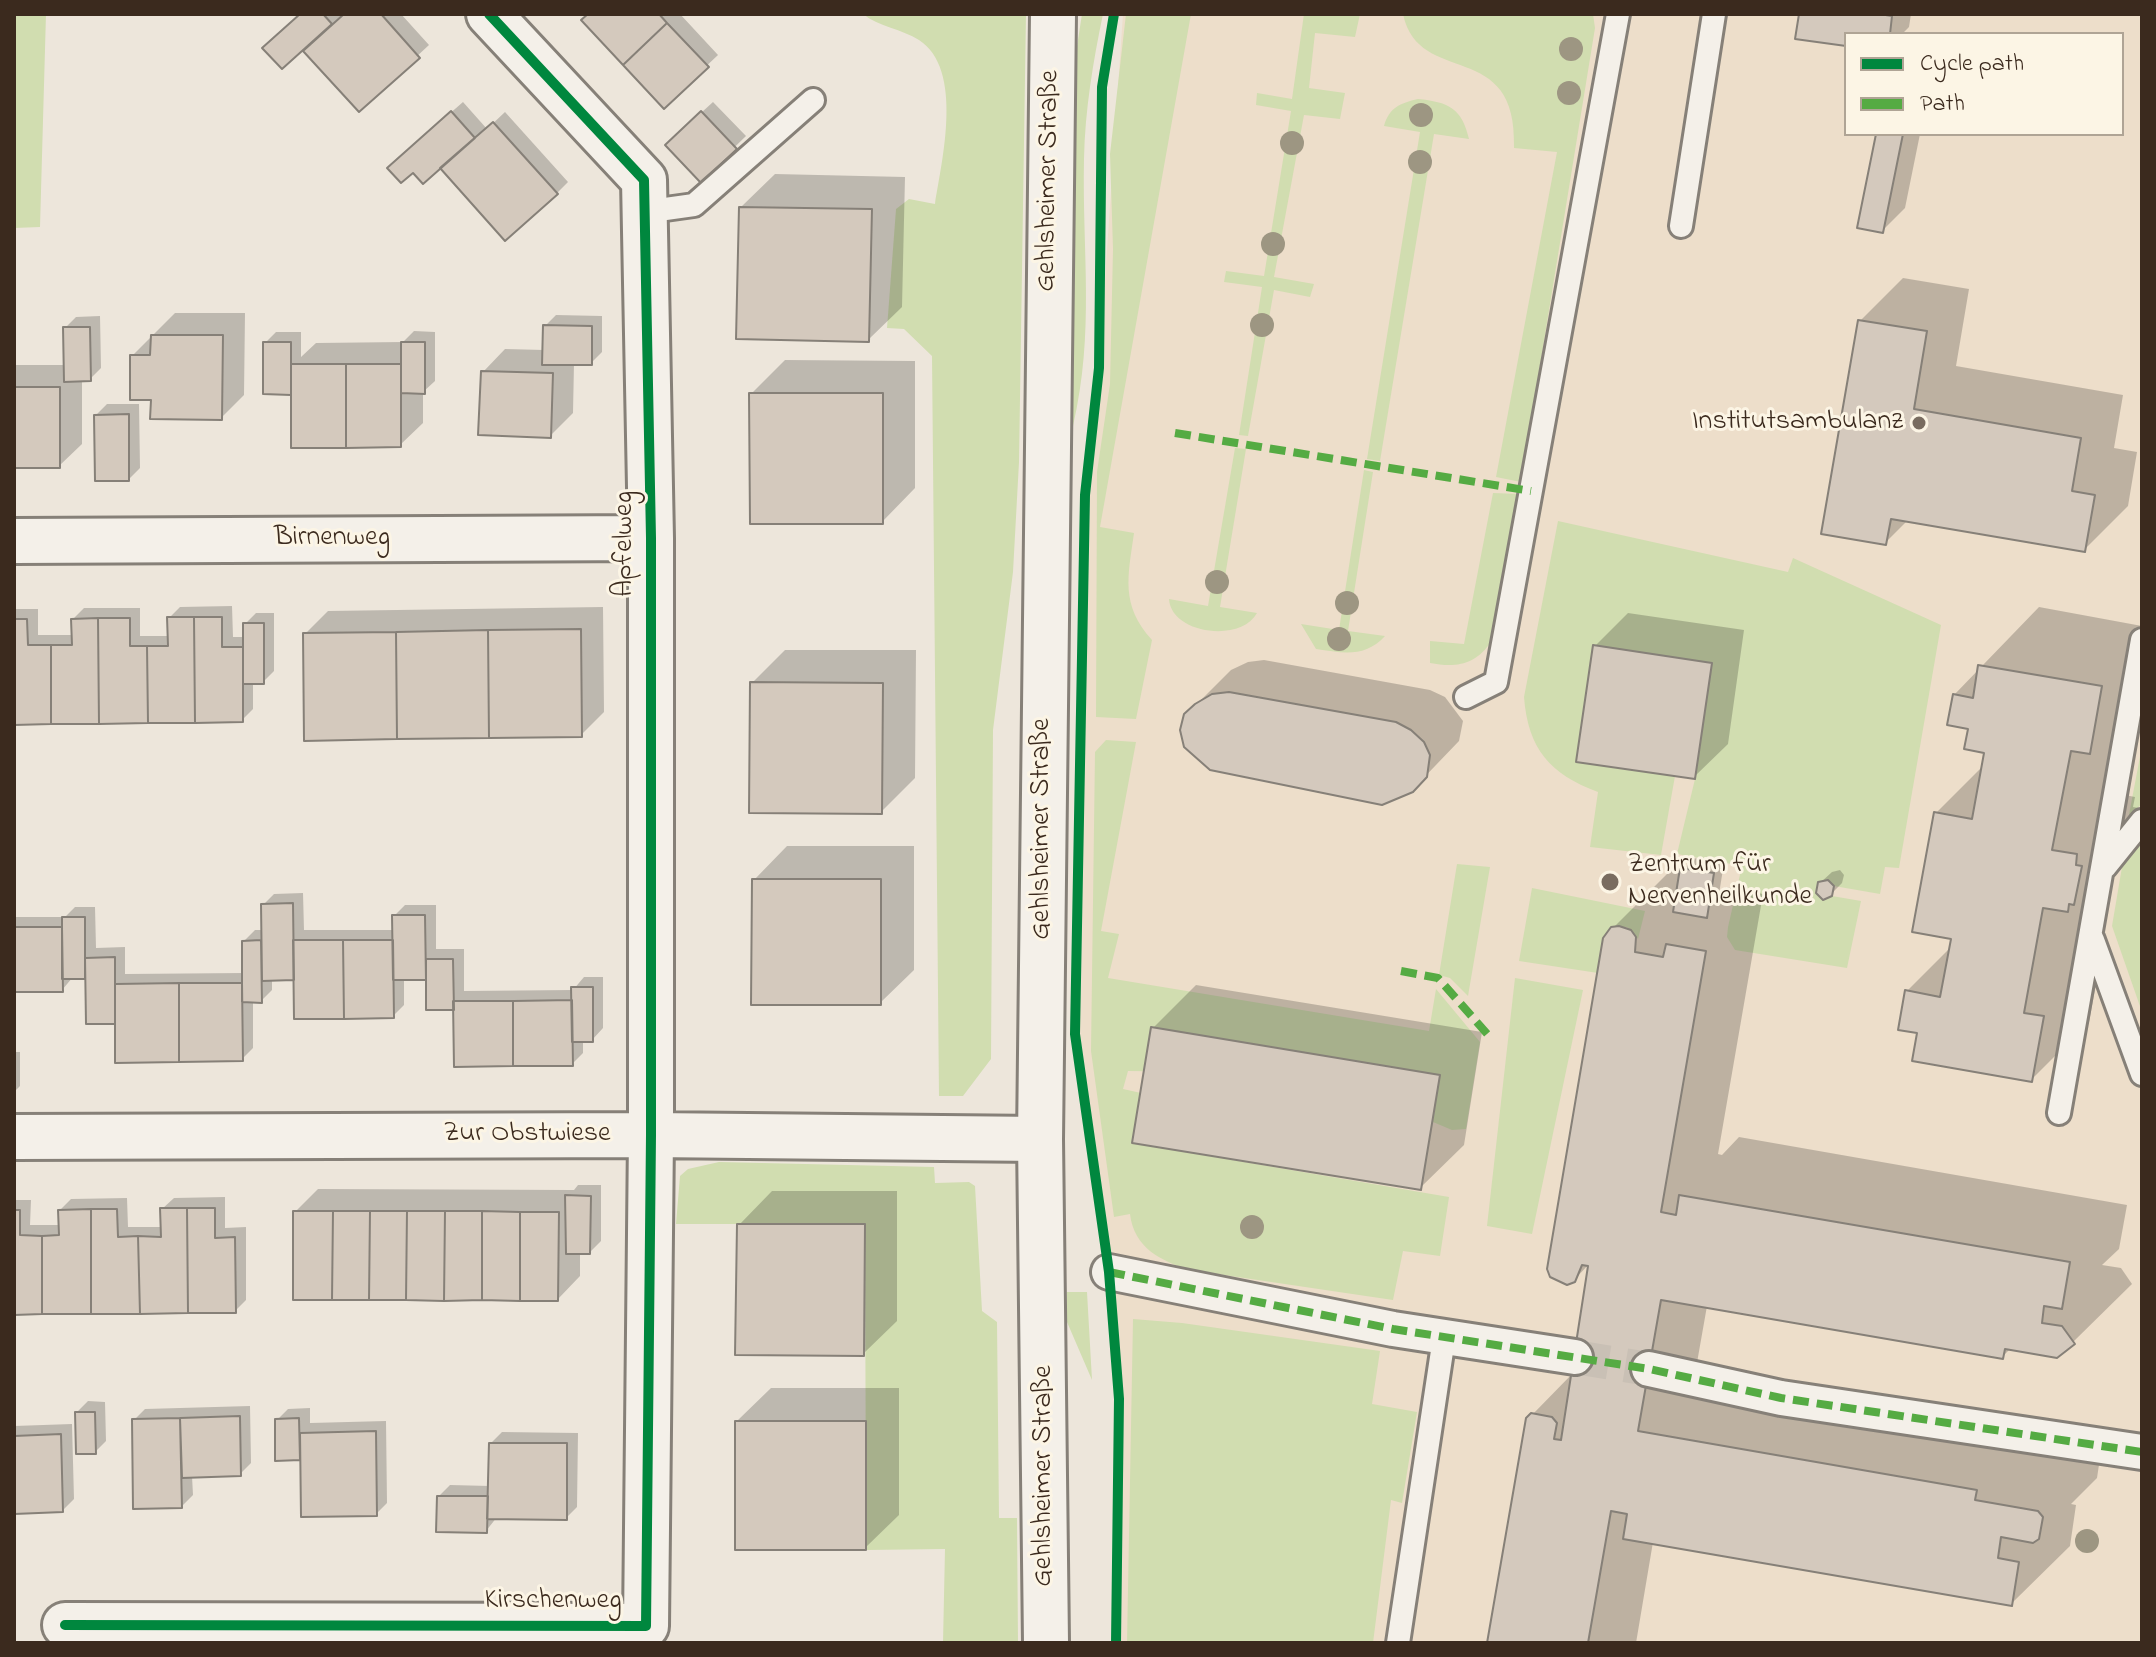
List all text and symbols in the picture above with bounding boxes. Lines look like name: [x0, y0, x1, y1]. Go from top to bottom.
legend: [1844, 32, 2124, 136]
text: Cycle path: [1920, 47, 2024, 82]
street label: Gehlsheimer Straße: [1031, 70, 1069, 292]
text: Path: [1920, 87, 1965, 122]
place label: Institutsambulanz: [1692, 406, 1903, 440]
marker: Institutsambulanz: [1910, 414, 1928, 432]
street label: Apfelweg: [609, 491, 643, 597]
street label: Birnenweg: [274, 522, 390, 556]
street label: Gehlsheimer Straße: [1026, 718, 1060, 940]
place label: Zentrum für Nervenheilkunde: [1628, 849, 1812, 915]
marker: Zentrum für Nervenheilkunde: [1599, 871, 1621, 893]
street label: Zur Obstwiese: [443, 1118, 611, 1152]
street label: Gehlsheimer Straße: [1028, 1365, 1062, 1587]
street label: Kirschenweg: [484, 1585, 622, 1619]

